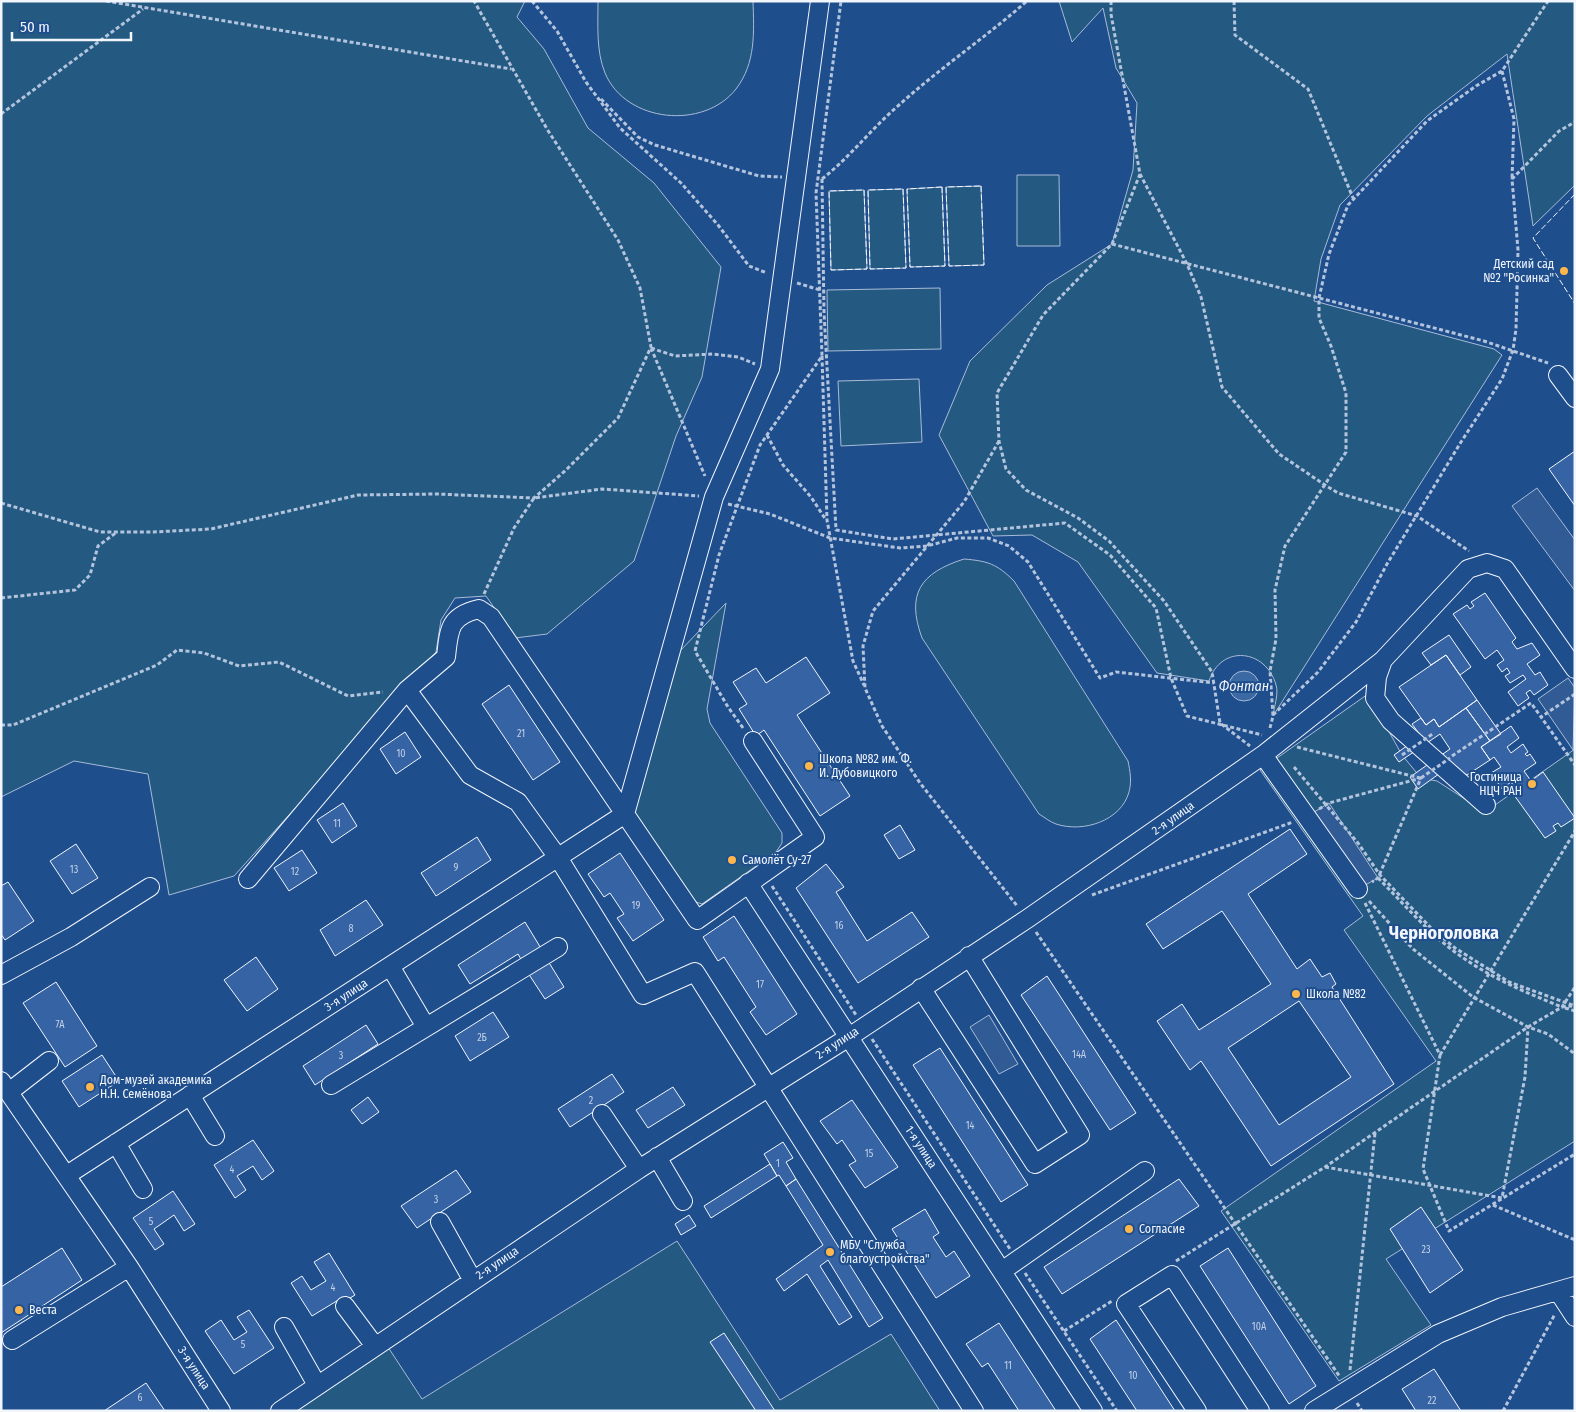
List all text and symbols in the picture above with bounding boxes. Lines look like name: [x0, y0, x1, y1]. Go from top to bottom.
scale bar: [12, 10, 131, 42]
text: 50 m: [20, 18, 50, 36]
place label: Детский сад №2 "Росинка": [1483, 257, 1554, 285]
marker: Детский сад №2 "Росинка": [1558, 265, 1570, 277]
water label: Фонтан: [1219, 678, 1269, 695]
house number: 21: [517, 728, 525, 740]
house number: 10: [396, 748, 406, 760]
place label: Школа №82 им. Ф. И. Дубовицкого: [819, 752, 912, 780]
marker: Школа №82 им. Ф. И. Дубовицкого: [803, 760, 815, 772]
place label: Гостиница НЦЧ РАН: [1470, 770, 1522, 798]
marker: Гостиница НЦЧ РАН: [1526, 778, 1538, 790]
street label: 2-я улица: [1149, 798, 1197, 838]
house number: 11: [333, 818, 341, 830]
place label: Самолёт Су-27: [742, 853, 811, 867]
marker: Самолёт Су-27: [726, 854, 738, 866]
house number: 9: [454, 862, 459, 874]
house number: 13: [70, 864, 79, 876]
house number: 12: [291, 866, 300, 878]
house number: 19: [632, 900, 641, 912]
house number: 16: [835, 920, 843, 932]
district label: Черноголовка: [1389, 922, 1499, 944]
house number: 8: [349, 923, 354, 935]
street label: 3-я улица: [322, 976, 370, 1014]
house number: 17: [756, 979, 764, 991]
place label: Школа №82: [1306, 987, 1366, 1001]
marker: Школа №82: [1290, 988, 1302, 1000]
house number: 7А: [55, 1019, 65, 1031]
street label: 2-я улица: [813, 1024, 861, 1062]
house number: 2Б: [477, 1032, 487, 1044]
house number: 14А: [1072, 1049, 1087, 1061]
house number: 3: [339, 1050, 344, 1062]
place label: Дом-музей академика Н.Н. Семёнова: [99, 1073, 212, 1101]
marker: Дом-музей академика Н.Н. Семёнова: [84, 1081, 96, 1093]
house number: 2: [589, 1095, 594, 1107]
house number: 14: [966, 1120, 975, 1132]
street label: 1-я улица: [902, 1123, 940, 1171]
house number: 15: [865, 1148, 874, 1160]
house number: 1: [776, 1158, 780, 1170]
house number: 4: [230, 1164, 235, 1176]
house number: 3: [434, 1194, 439, 1206]
house number: 5: [149, 1216, 154, 1228]
place label: Согласие: [1139, 1222, 1185, 1236]
marker: Согласие: [1123, 1223, 1135, 1235]
place label: МБУ "Служба благоустройства": [840, 1238, 929, 1266]
street label: 2-я улица: [473, 1244, 521, 1282]
house number: 23: [1422, 1244, 1431, 1256]
marker: МБУ "Служба благоустройства": [824, 1246, 836, 1258]
house number: 4: [331, 1282, 336, 1294]
place label: Веста: [29, 1303, 57, 1317]
marker: Веста: [13, 1304, 25, 1316]
house number: 10А: [1252, 1321, 1267, 1333]
house number: 5: [241, 1339, 246, 1351]
street label: 3-я улица: [175, 1344, 213, 1392]
house number: 11: [1004, 1360, 1012, 1372]
house number: 10: [1128, 1370, 1138, 1382]
house number: 6: [138, 1392, 143, 1404]
house number: 22: [1428, 1395, 1437, 1407]

